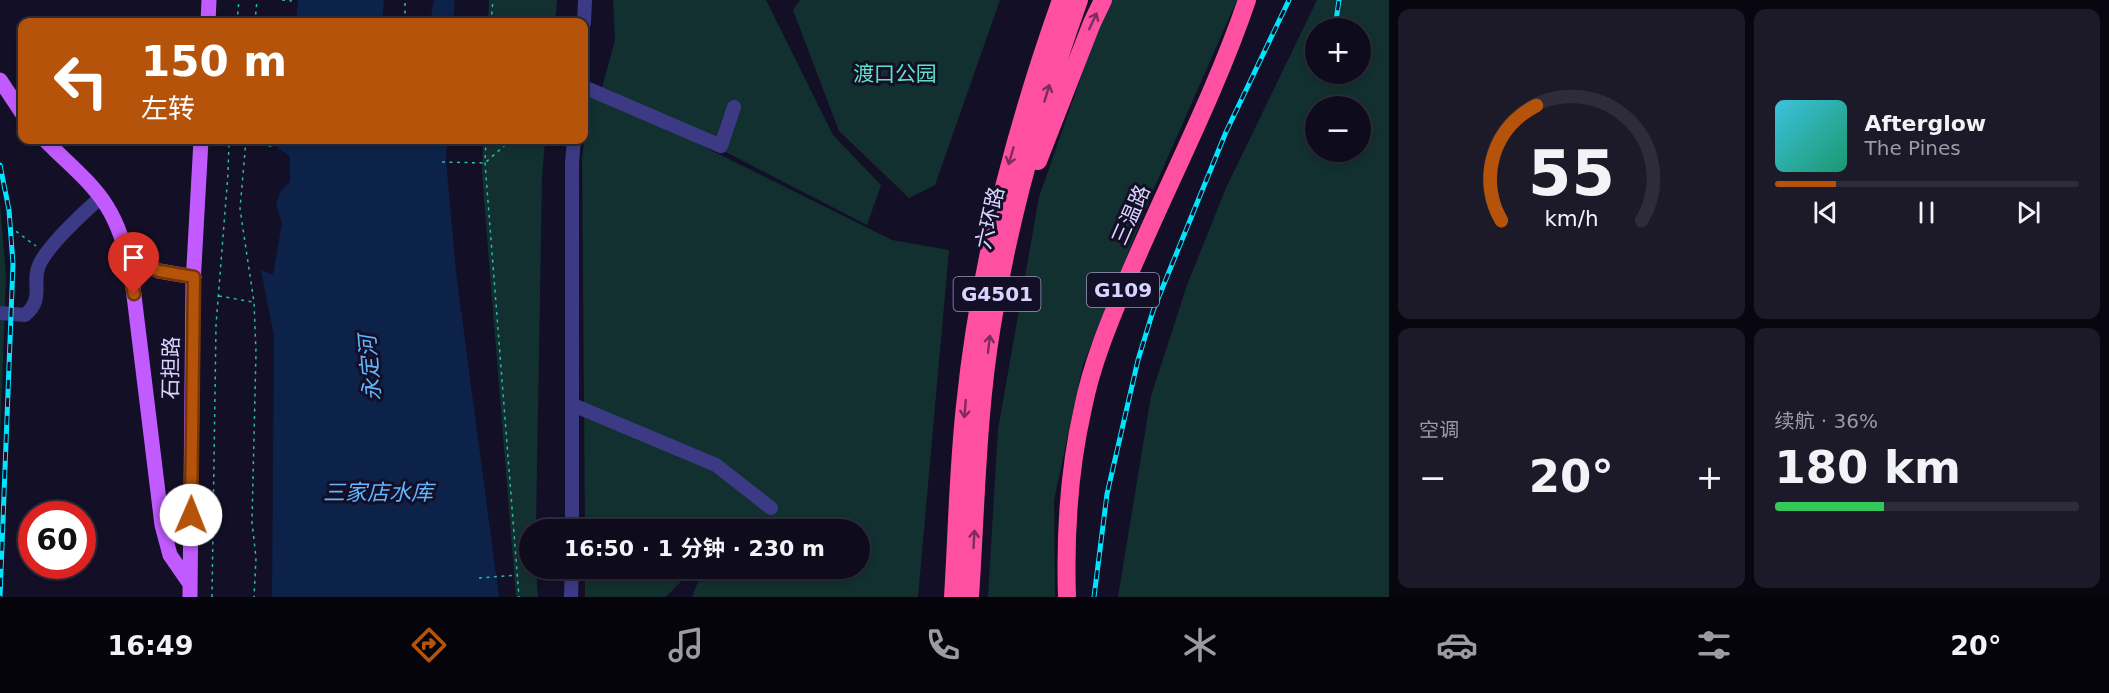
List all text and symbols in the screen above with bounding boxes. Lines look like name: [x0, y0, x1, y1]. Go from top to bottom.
one-way arrow: [1087, 13, 1099, 31]
map controls: [1305, 18, 1371, 162]
button: +: [1305, 18, 1371, 84]
text: 150 m: [141, 37, 287, 86]
icon: left: [42, 42, 120, 120]
park label: 渡口公园: [853, 62, 937, 86]
one-way arrow: [1042, 84, 1053, 103]
text: 左转: [141, 93, 195, 124]
button: −: [1305, 96, 1371, 162]
text: Afterglow: [1865, 111, 1986, 136]
text: The Pines: [1865, 136, 1961, 160]
text: 55: [1528, 137, 1615, 210]
one-way arrow: [1005, 146, 1017, 165]
street label: 三温路: [1107, 181, 1155, 249]
street label: 六环路: [971, 185, 1009, 251]
icon: previous: [1809, 196, 1842, 229]
icon: pause: [1910, 196, 1943, 229]
icon: next: [2012, 196, 2045, 229]
text: km/h: [1544, 207, 1598, 232]
pin: [108, 232, 159, 294]
icon: arrive: [117, 241, 150, 274]
road number: G109: [1087, 273, 1159, 307]
road number: G4501: [954, 277, 1040, 311]
water label: 永定河: [354, 330, 385, 402]
one-way arrow: [984, 335, 995, 355]
street label: 石担路: [158, 336, 184, 400]
one-way arrow: [959, 399, 970, 419]
text: 续航 · 36%: [1775, 409, 1878, 433]
text: 空调: [1419, 418, 1459, 442]
text: 180 km: [1775, 441, 1961, 494]
text: 20°: [1529, 450, 1614, 503]
text: −: [1419, 458, 1447, 497]
text: +: [1696, 458, 1724, 497]
water label: 三家店水库: [323, 480, 437, 505]
position arrow: [159, 483, 223, 547]
speed limit sign: 60: [18, 501, 96, 579]
one-way arrow: [969, 529, 980, 549]
text: 16:50 · 1 分钟 · 230 m: [564, 536, 825, 561]
icon: directions: [408, 624, 450, 666]
icon: music: [665, 624, 707, 666]
icon: phone: [922, 624, 964, 666]
icon: climate: [1179, 624, 1221, 666]
icon: car: [1436, 624, 1478, 666]
icon: filters: [1693, 624, 1735, 666]
text: 16:49: [107, 630, 193, 661]
text: 20°: [1950, 630, 2001, 661]

